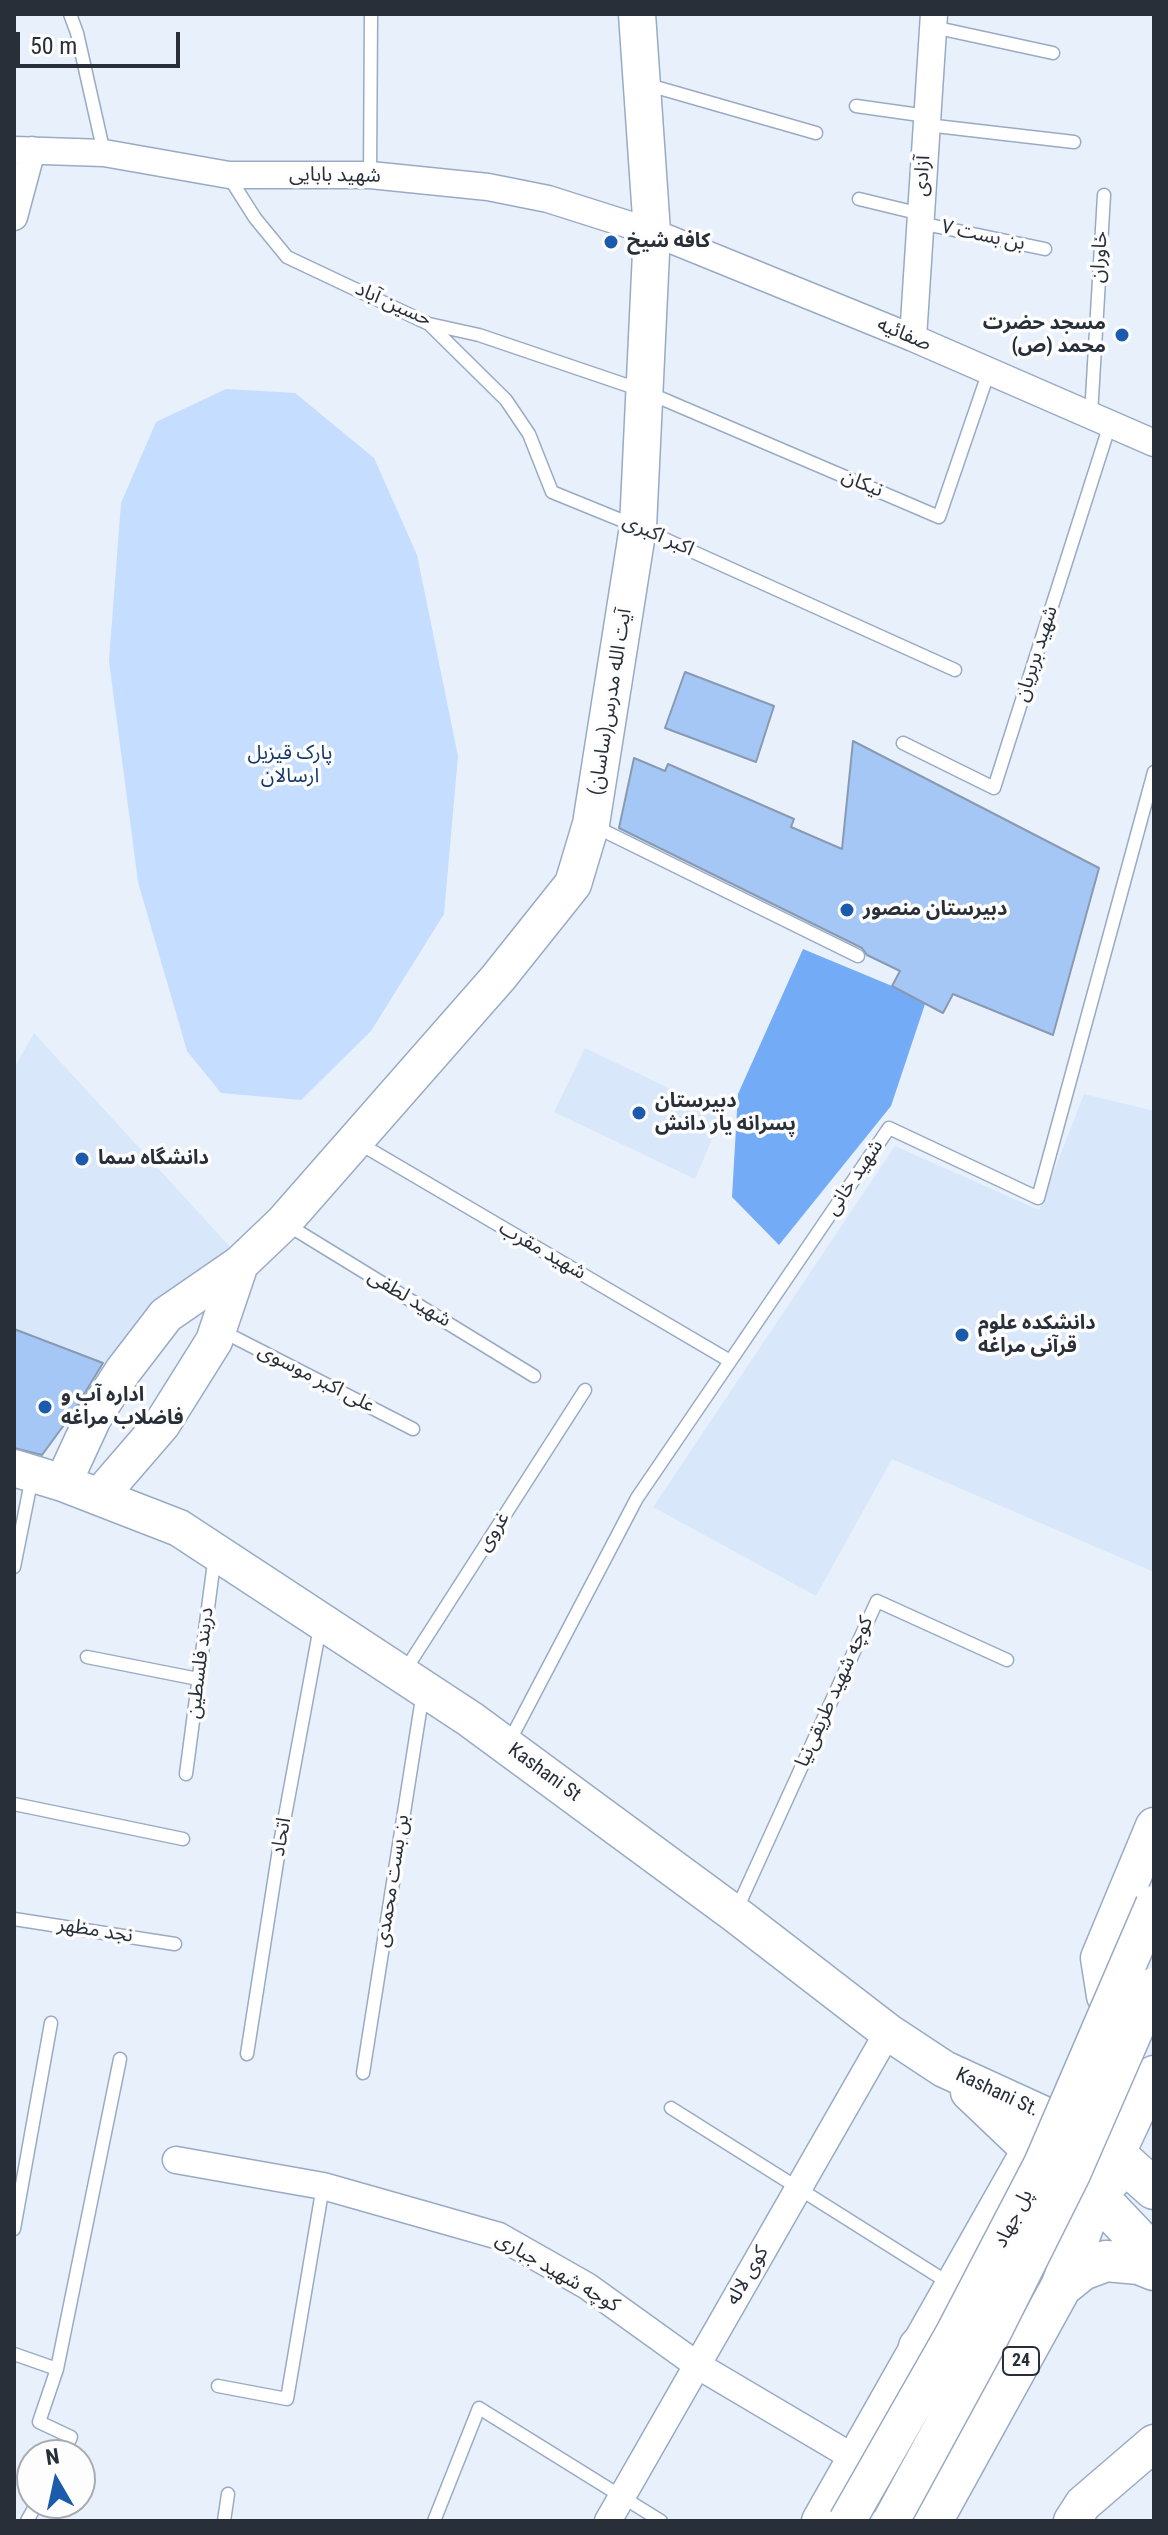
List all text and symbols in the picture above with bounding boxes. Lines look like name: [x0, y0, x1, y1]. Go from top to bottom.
scale bar: [20, 16, 184, 66]
text: 50 m: [30, 32, 77, 60]
street label: آزادی: [910, 155, 936, 197]
street label: شهید بابایی: [289, 163, 381, 189]
street label: بن بست ۷: [939, 215, 1027, 257]
place label: کافه شیخ: [627, 230, 710, 254]
street label: خاوران: [1086, 230, 1114, 284]
marker: کافه شیخ: [602, 233, 620, 251]
street label: حسین آباد: [351, 278, 435, 332]
place label: مسجد حضرت محمد (ص): [983, 312, 1106, 359]
street label: صفائیه: [873, 313, 935, 357]
marker: مسجد حضرت محمد (ص): [1113, 326, 1131, 344]
street label: نیکان: [838, 465, 886, 503]
street label: اکبر اکبری: [619, 510, 697, 562]
street label: شهید بربریان: [1010, 603, 1064, 705]
street label: آیت الله مدرس(ساسان): [584, 607, 638, 797]
park label: پارک قیزیل ارسالان: [248, 742, 332, 789]
place label: دبیرستان منصور: [863, 898, 1007, 922]
marker: دبیرستان منصور: [838, 901, 856, 919]
place label: دبیرستان پسرانه یار دانش: [655, 1090, 796, 1137]
marker: دبیرستان پسرانه یار دانش: [630, 1104, 648, 1122]
street label: شهید خانی: [821, 1136, 889, 1220]
place label: دانشگاه سما: [98, 1147, 209, 1171]
marker: دانشگاه سما: [73, 1150, 91, 1168]
street label: شهید مقرب: [494, 1216, 590, 1286]
street label: شهید لطفی: [363, 1265, 455, 1333]
place label: دانشکده علوم قرآنی مراغه: [978, 1312, 1096, 1359]
marker: دانشکده علوم قرآنی مراغه: [953, 1326, 971, 1344]
street label: علی اکبر موسوی: [254, 1339, 378, 1419]
place label: اداره آب و فاضلاب مراغه: [61, 1384, 184, 1431]
marker: اداره آب و فاضلاب مراغه: [36, 1398, 54, 1416]
street label: غروی: [472, 1508, 516, 1556]
street label: دربند فلسطین: [182, 1606, 220, 1720]
street label: کوچه شهید طریقی‌نیا: [791, 1613, 879, 1771]
street label: Kashani St: [503, 1739, 585, 1807]
street label: بن بست محمدی: [371, 1813, 415, 1949]
street label: اتحاد: [267, 1816, 297, 1858]
street label: نجد مظهر: [56, 1913, 134, 1949]
street label: Kashani St.: [951, 2063, 1043, 2123]
street label: پل جهاد: [989, 2186, 1039, 2252]
street label: کوچه شهید جباری: [491, 2228, 623, 2318]
street label: کوی لاله: [722, 2242, 774, 2310]
road number: 24: [1003, 2347, 1039, 2375]
north arrow: [16, 2439, 96, 2519]
text: N: [44, 2443, 61, 2470]

